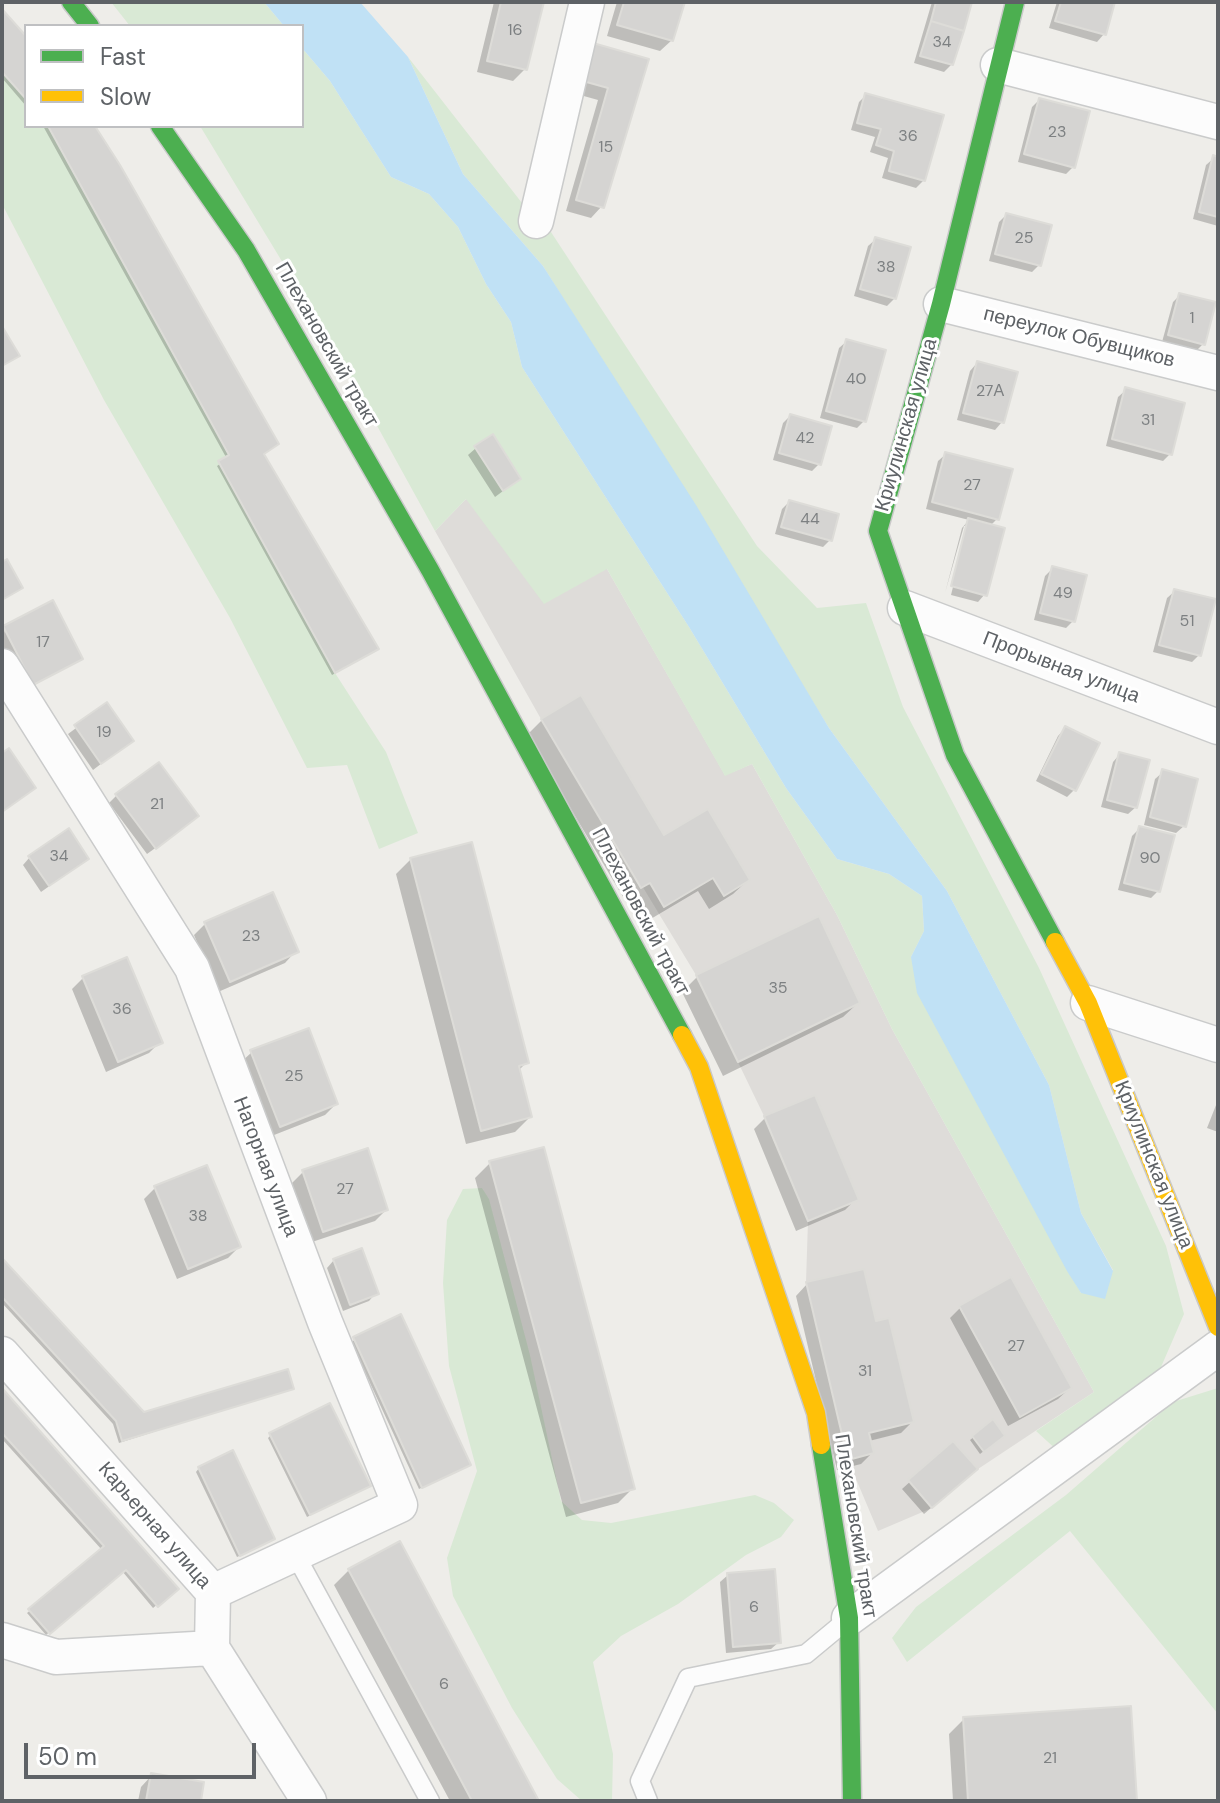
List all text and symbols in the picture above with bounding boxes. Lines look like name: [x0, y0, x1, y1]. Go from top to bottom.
house number: 16: [507, 21, 523, 41]
legend: [24, 24, 304, 128]
house number: 34: [932, 33, 952, 53]
text: Fast: [100, 41, 146, 72]
text: Slow: [100, 81, 151, 112]
house number: 23: [1048, 123, 1066, 143]
house number: 36: [898, 127, 918, 147]
house number: 15: [599, 138, 613, 158]
house number: 25: [1015, 229, 1033, 249]
street label: Плехановский тракт: [269, 258, 383, 432]
house number: 38: [876, 258, 896, 278]
street label: переулок Обувщиков: [981, 303, 1177, 373]
house number: 1: [1190, 309, 1194, 329]
street label: Криулинская улица: [871, 336, 943, 514]
house number: 40: [846, 370, 866, 390]
house number: 27А: [976, 382, 1004, 402]
house number: 31: [1141, 411, 1155, 431]
house number: 42: [796, 429, 814, 449]
house number: 27: [963, 476, 981, 496]
house number: 44: [800, 510, 820, 530]
house number: 49: [1053, 584, 1073, 604]
house number: 51: [1180, 612, 1194, 632]
street label: Прорывная улица: [979, 627, 1143, 709]
house number: 17: [36, 633, 50, 653]
house number: 19: [96, 723, 112, 743]
house number: 21: [150, 795, 164, 815]
street label: Плехановский тракт: [586, 824, 694, 1000]
house number: 34: [49, 847, 69, 867]
house number: 90: [1140, 849, 1160, 869]
house number: 23: [242, 927, 260, 947]
house number: 35: [768, 979, 788, 999]
house number: 36: [112, 1000, 132, 1020]
house number: 25: [285, 1067, 303, 1087]
street label: Криулинская улица: [1108, 1078, 1198, 1252]
street label: Нагорная улица: [227, 1094, 303, 1240]
house number: 27: [336, 1180, 354, 1200]
house number: 38: [188, 1207, 208, 1227]
house number: 27: [1007, 1337, 1025, 1357]
house number: 31: [858, 1362, 872, 1382]
street label: Плехановский тракт: [829, 1432, 881, 1620]
street label: Карьерная улица: [93, 1458, 215, 1594]
house number: 6: [749, 1598, 759, 1618]
house number: 6: [439, 1675, 449, 1695]
scale bar: [28, 1727, 260, 1777]
text: 50 m: [38, 1741, 97, 1772]
house number: 21: [1043, 1749, 1057, 1769]

